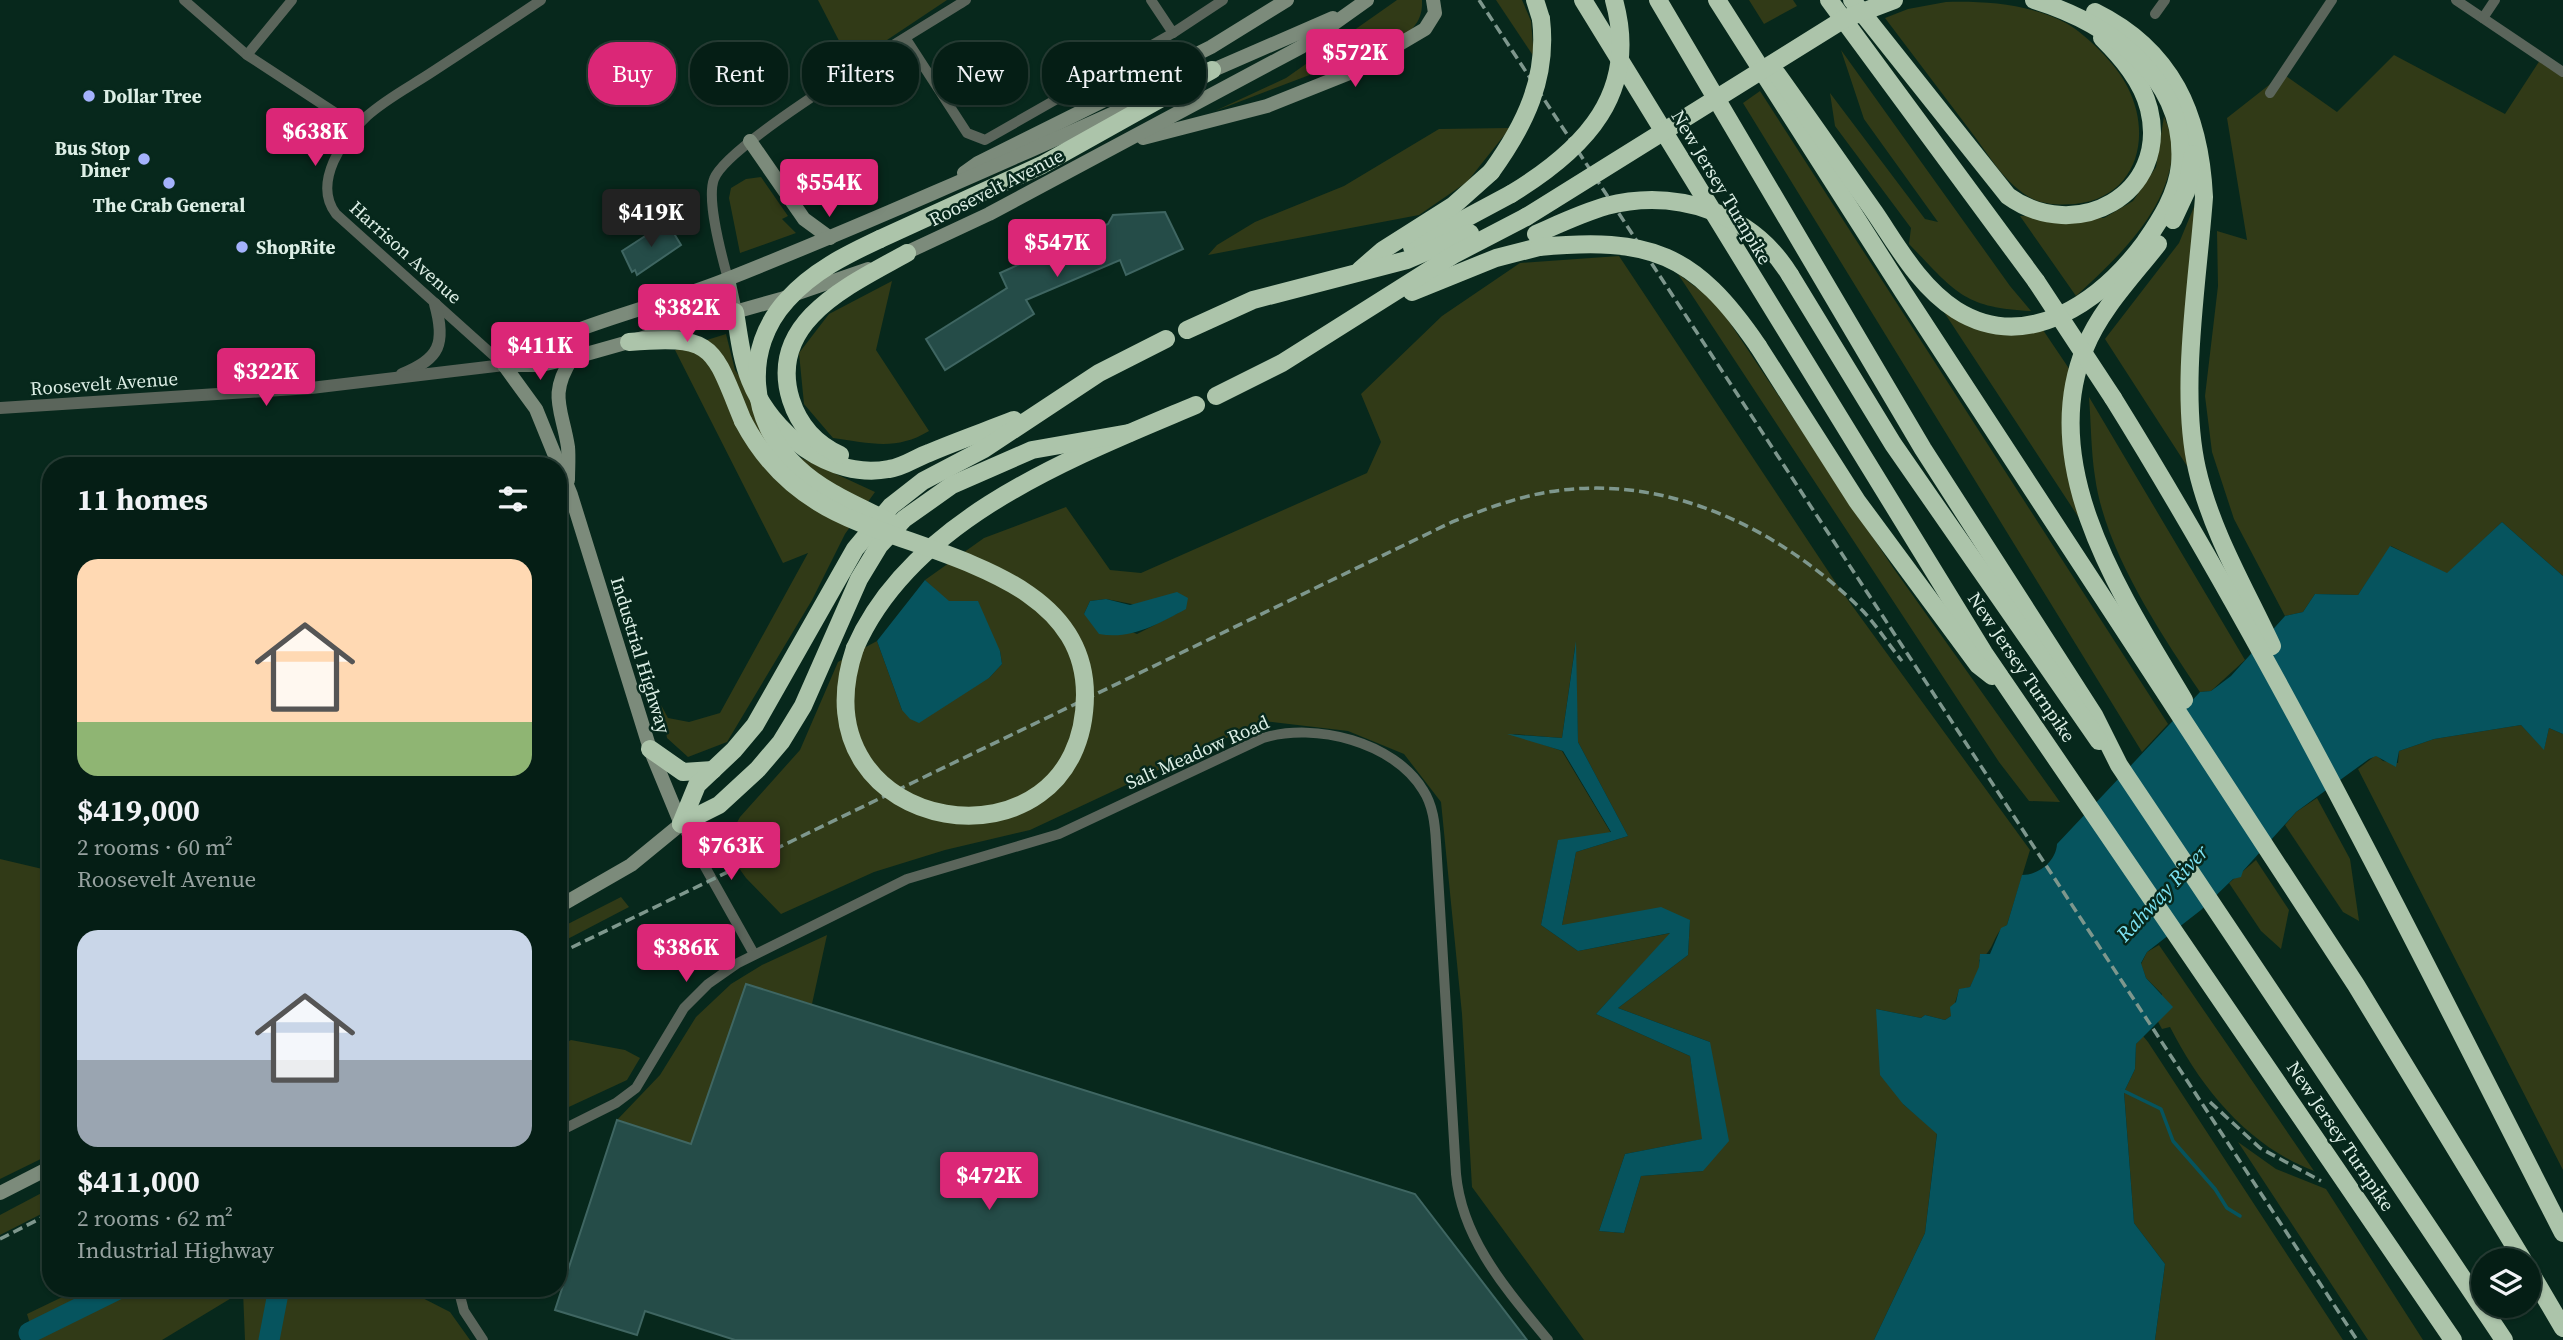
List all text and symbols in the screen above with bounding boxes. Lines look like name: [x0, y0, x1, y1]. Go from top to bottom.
pin: $572K: [1306, 29, 1404, 89]
text: $572K: [1322, 36, 1388, 68]
chip: Buy: [588, 42, 676, 105]
chip: Rent: [690, 42, 788, 105]
chip: Filters: [802, 42, 919, 105]
chip: New: [933, 42, 1028, 105]
chip: Apartment: [1042, 42, 1206, 105]
place label: Dollar Tree: [103, 83, 202, 109]
marker: Dollar Tree: [81, 88, 97, 104]
street label: New Jersey Turnpike: [1666, 105, 1778, 269]
pin: $638K: [266, 108, 364, 168]
text: $638K: [282, 115, 348, 147]
place label: Bus Stop Diner: [55, 135, 130, 183]
street label: Roosevelt Avenue: [924, 142, 1068, 232]
marker: Bus Stop Diner: [136, 151, 152, 167]
pin: $554K: [780, 160, 878, 219]
text: $554K: [796, 166, 862, 198]
marker: The Crab General: [161, 175, 177, 191]
pin: $419K: [602, 190, 700, 249]
place label: The Crab General: [93, 192, 245, 218]
street label: Harrison Avenue: [344, 195, 468, 309]
text: $419K: [618, 196, 684, 228]
pin: $547K: [1008, 219, 1106, 279]
text: $547K: [1024, 226, 1090, 258]
place label: ShopRite: [256, 234, 335, 260]
marker: ShopRite: [234, 239, 250, 255]
pin: $382K: [638, 284, 736, 344]
text: $382K: [654, 291, 720, 323]
pin: $411K: [491, 322, 589, 382]
text: $411K: [507, 329, 573, 361]
pin: $322K: [217, 348, 315, 408]
text: $322K: [233, 355, 299, 387]
street label: Roosevelt Avenue: [29, 365, 179, 401]
text: 11 homes: [77, 479, 208, 520]
icon: filters: [494, 480, 532, 518]
street label: Industrial Highway: [605, 573, 677, 737]
street label: New Jersey Turnpike: [1962, 587, 2082, 747]
icon: home: [242, 604, 368, 730]
street label: Salt Meadow Road: [1121, 709, 1273, 795]
text: $419,000: [77, 790, 200, 831]
pin: $763K: [682, 822, 780, 882]
text: $763K: [698, 829, 764, 861]
text: 2 rooms · 60 m²: [77, 831, 233, 863]
water label: Rahway River: [2109, 838, 2215, 949]
text: Roosevelt Avenue: [77, 863, 256, 895]
pin: $386K: [637, 925, 735, 984]
text: $386K: [653, 931, 719, 963]
icon: home: [242, 975, 368, 1101]
street label: New Jersey Turnpike: [2281, 1056, 2401, 1216]
pin: $472K: [940, 1152, 1038, 1212]
text: $472K: [956, 1159, 1022, 1191]
text: $411,000: [77, 1161, 200, 1202]
text: 2 rooms · 62 m²: [77, 1202, 233, 1234]
text: Industrial Highway: [77, 1234, 274, 1266]
map controls: [2471, 1248, 2541, 1318]
button: layers: [2471, 1248, 2541, 1318]

